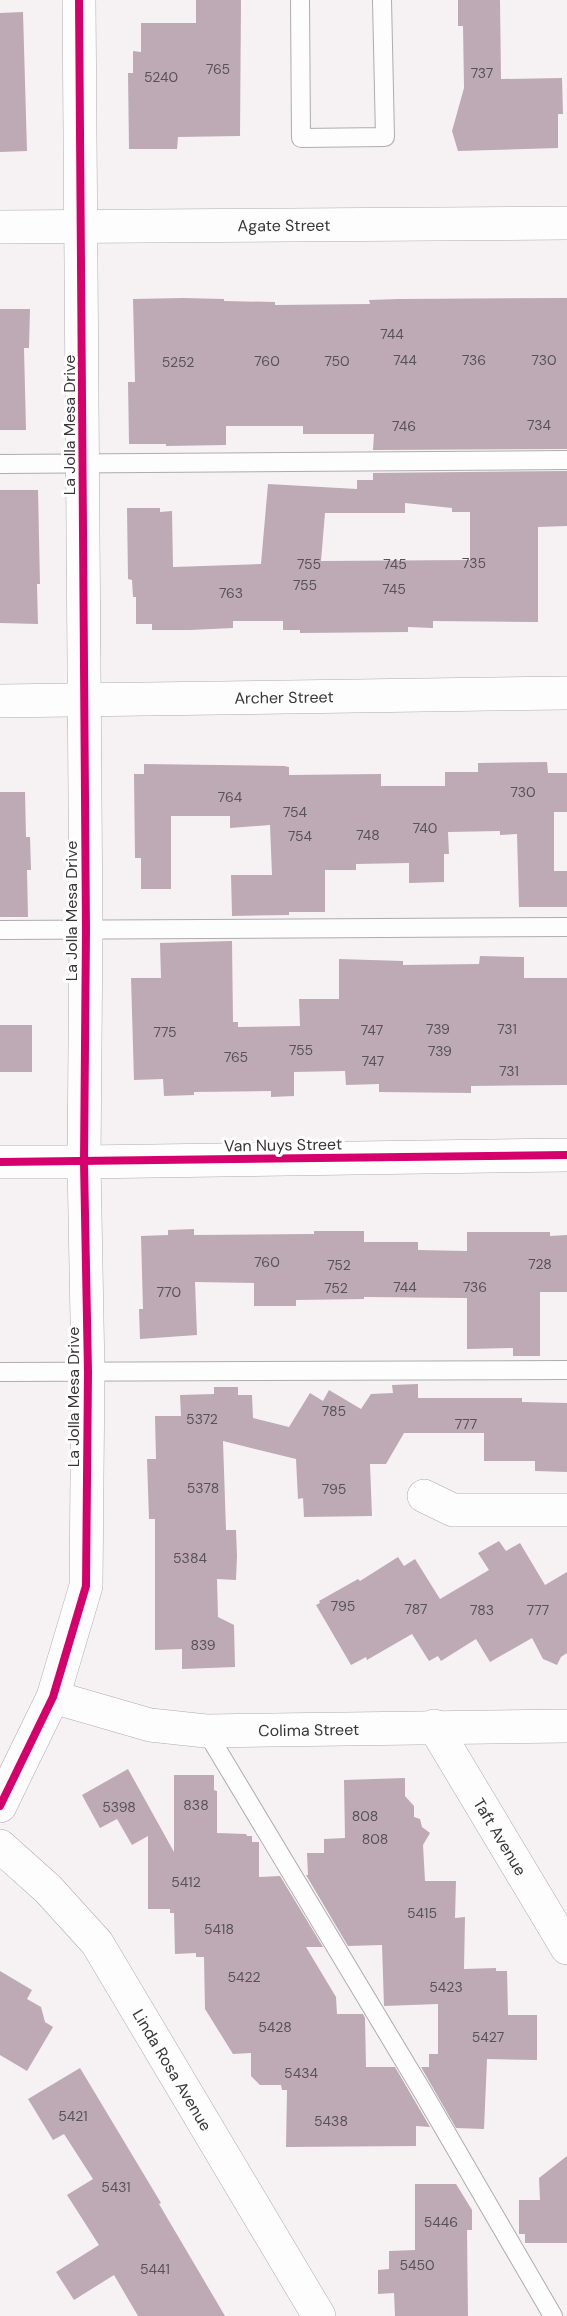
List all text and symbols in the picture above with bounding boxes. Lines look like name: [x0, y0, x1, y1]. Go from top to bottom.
house number: 765: [206, 60, 230, 78]
house number: 737: [471, 64, 493, 82]
house number: 5240: [144, 68, 178, 86]
street label: Agate Street: [237, 214, 330, 236]
house number: 744: [380, 325, 404, 343]
house number: 744: [393, 351, 417, 369]
house number: 736: [462, 351, 486, 369]
house number: 730: [532, 351, 556, 369]
house number: 760: [254, 352, 280, 370]
house number: 750: [324, 352, 350, 370]
house number: 5252: [162, 353, 194, 371]
street label: La Jolla Mesa Drive: [59, 355, 80, 495]
house number: 734: [527, 416, 551, 434]
house number: 746: [392, 417, 416, 435]
house number: 735: [462, 554, 486, 572]
house number: 755: [297, 555, 321, 573]
house number: 745: [383, 555, 407, 573]
house number: 755: [293, 576, 317, 594]
house number: 745: [382, 580, 406, 598]
house number: 763: [219, 584, 243, 602]
street label: Archer Street: [234, 686, 334, 708]
house number: 730: [511, 783, 535, 801]
house number: 764: [218, 788, 243, 806]
house number: 754: [283, 803, 308, 821]
house number: 740: [413, 819, 437, 837]
house number: 748: [356, 826, 380, 844]
house number: 754: [288, 827, 313, 845]
street label: La Jolla Mesa Drive: [61, 841, 82, 981]
house number: 739: [426, 1020, 450, 1038]
house number: 731: [497, 1020, 517, 1038]
house number: 747: [361, 1021, 383, 1039]
house number: 775: [153, 1023, 177, 1041]
house number: 755: [289, 1041, 313, 1059]
house number: 739: [428, 1042, 452, 1060]
house number: 765: [224, 1048, 248, 1066]
house number: 747: [362, 1052, 384, 1070]
house number: 731: [499, 1062, 519, 1080]
street label: Van Nuys Street: [224, 1133, 342, 1157]
house number: 760: [254, 1253, 280, 1271]
house number: 728: [528, 1255, 552, 1273]
house number: 752: [327, 1256, 351, 1274]
house number: 744: [393, 1278, 417, 1296]
house number: 736: [463, 1278, 487, 1296]
house number: 752: [324, 1279, 348, 1297]
house number: 770: [157, 1283, 181, 1301]
street label: La Jolla Mesa Drive: [63, 1327, 84, 1467]
house number: 785: [322, 1402, 346, 1420]
house number: 5372: [186, 1410, 218, 1428]
house number: 777: [455, 1415, 477, 1433]
house number: 5378: [187, 1479, 219, 1497]
house number: 795: [322, 1480, 346, 1498]
house number: 5384: [173, 1549, 207, 1567]
house number: 795: [331, 1597, 355, 1615]
house number: 787: [405, 1600, 427, 1618]
house number: 783: [470, 1601, 494, 1619]
house number: 777: [527, 1601, 549, 1619]
house number: 839: [190, 1636, 216, 1654]
street label: Colima Street: [258, 1718, 359, 1741]
street label: Taft Avenue: [469, 1794, 532, 1879]
house number: 838: [183, 1796, 209, 1814]
house number: 5398: [102, 1798, 136, 1816]
house number: 808: [352, 1807, 378, 1825]
house number: 808: [362, 1830, 388, 1848]
house number: 5412: [171, 1873, 201, 1891]
house number: 5415: [407, 1904, 437, 1922]
house number: 5418: [204, 1920, 234, 1938]
house number: 5422: [227, 1968, 261, 1986]
house number: 5423: [429, 1978, 463, 1996]
street label: Linda Rosa Avenue: [128, 2005, 217, 2135]
house number: 5428: [258, 2018, 292, 2036]
house number: 5427: [472, 2028, 504, 2046]
house number: 5434: [284, 2064, 318, 2082]
house number: 5421: [58, 2107, 88, 2125]
house number: 5438: [314, 2112, 348, 2130]
house number: 5431: [101, 2178, 131, 2196]
house number: 5446: [424, 2213, 458, 2231]
house number: 5450: [399, 2256, 435, 2274]
house number: 5441: [140, 2260, 170, 2278]

